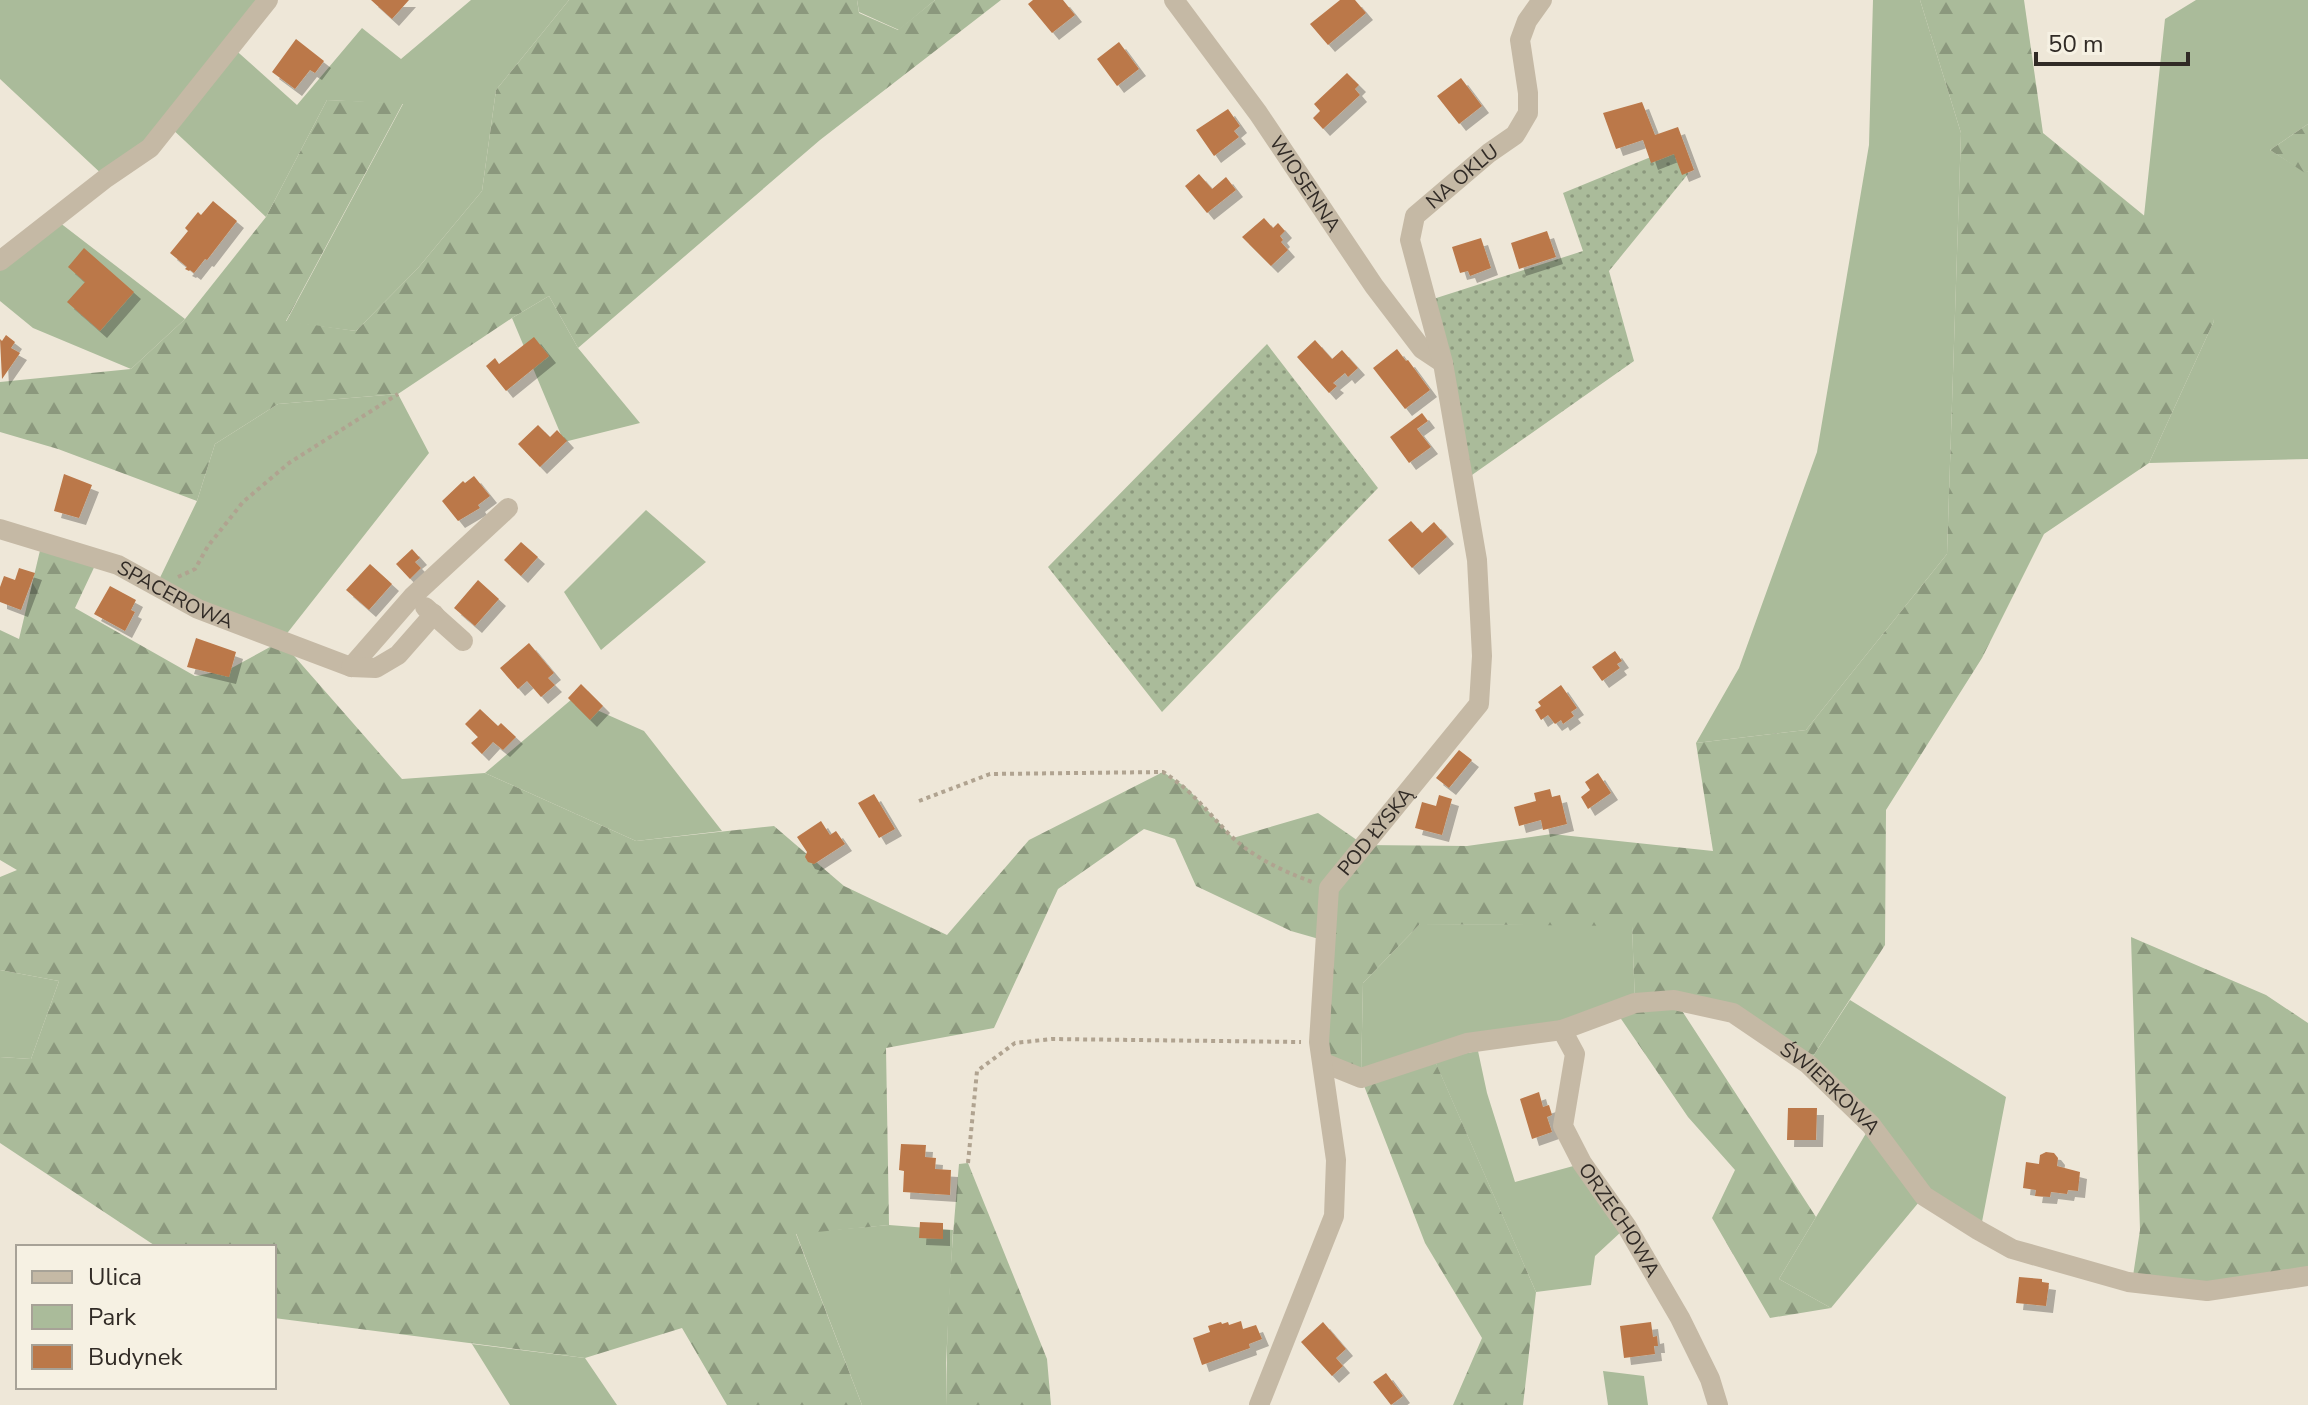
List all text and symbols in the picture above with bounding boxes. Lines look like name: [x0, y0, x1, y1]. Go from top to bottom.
scale bar: [2036, 16, 2188, 66]
text: 50 m: [2048, 28, 2104, 60]
street label: WIOSENNA: [1263, 130, 1348, 238]
street label: NA OKLU: [1420, 137, 1503, 215]
street label: SPACEROWA: [113, 554, 238, 635]
street label: POD ŁYSKĄ: [1331, 780, 1420, 881]
street label: ŚWIERKOWA: [1775, 1035, 1887, 1140]
street label: ORZECHOWA: [1572, 1157, 1667, 1282]
legend: [16, 1245, 276, 1389]
text: Ulica: [88, 1261, 142, 1293]
text: Park: [88, 1301, 137, 1333]
text: Budynek: [88, 1341, 183, 1373]

